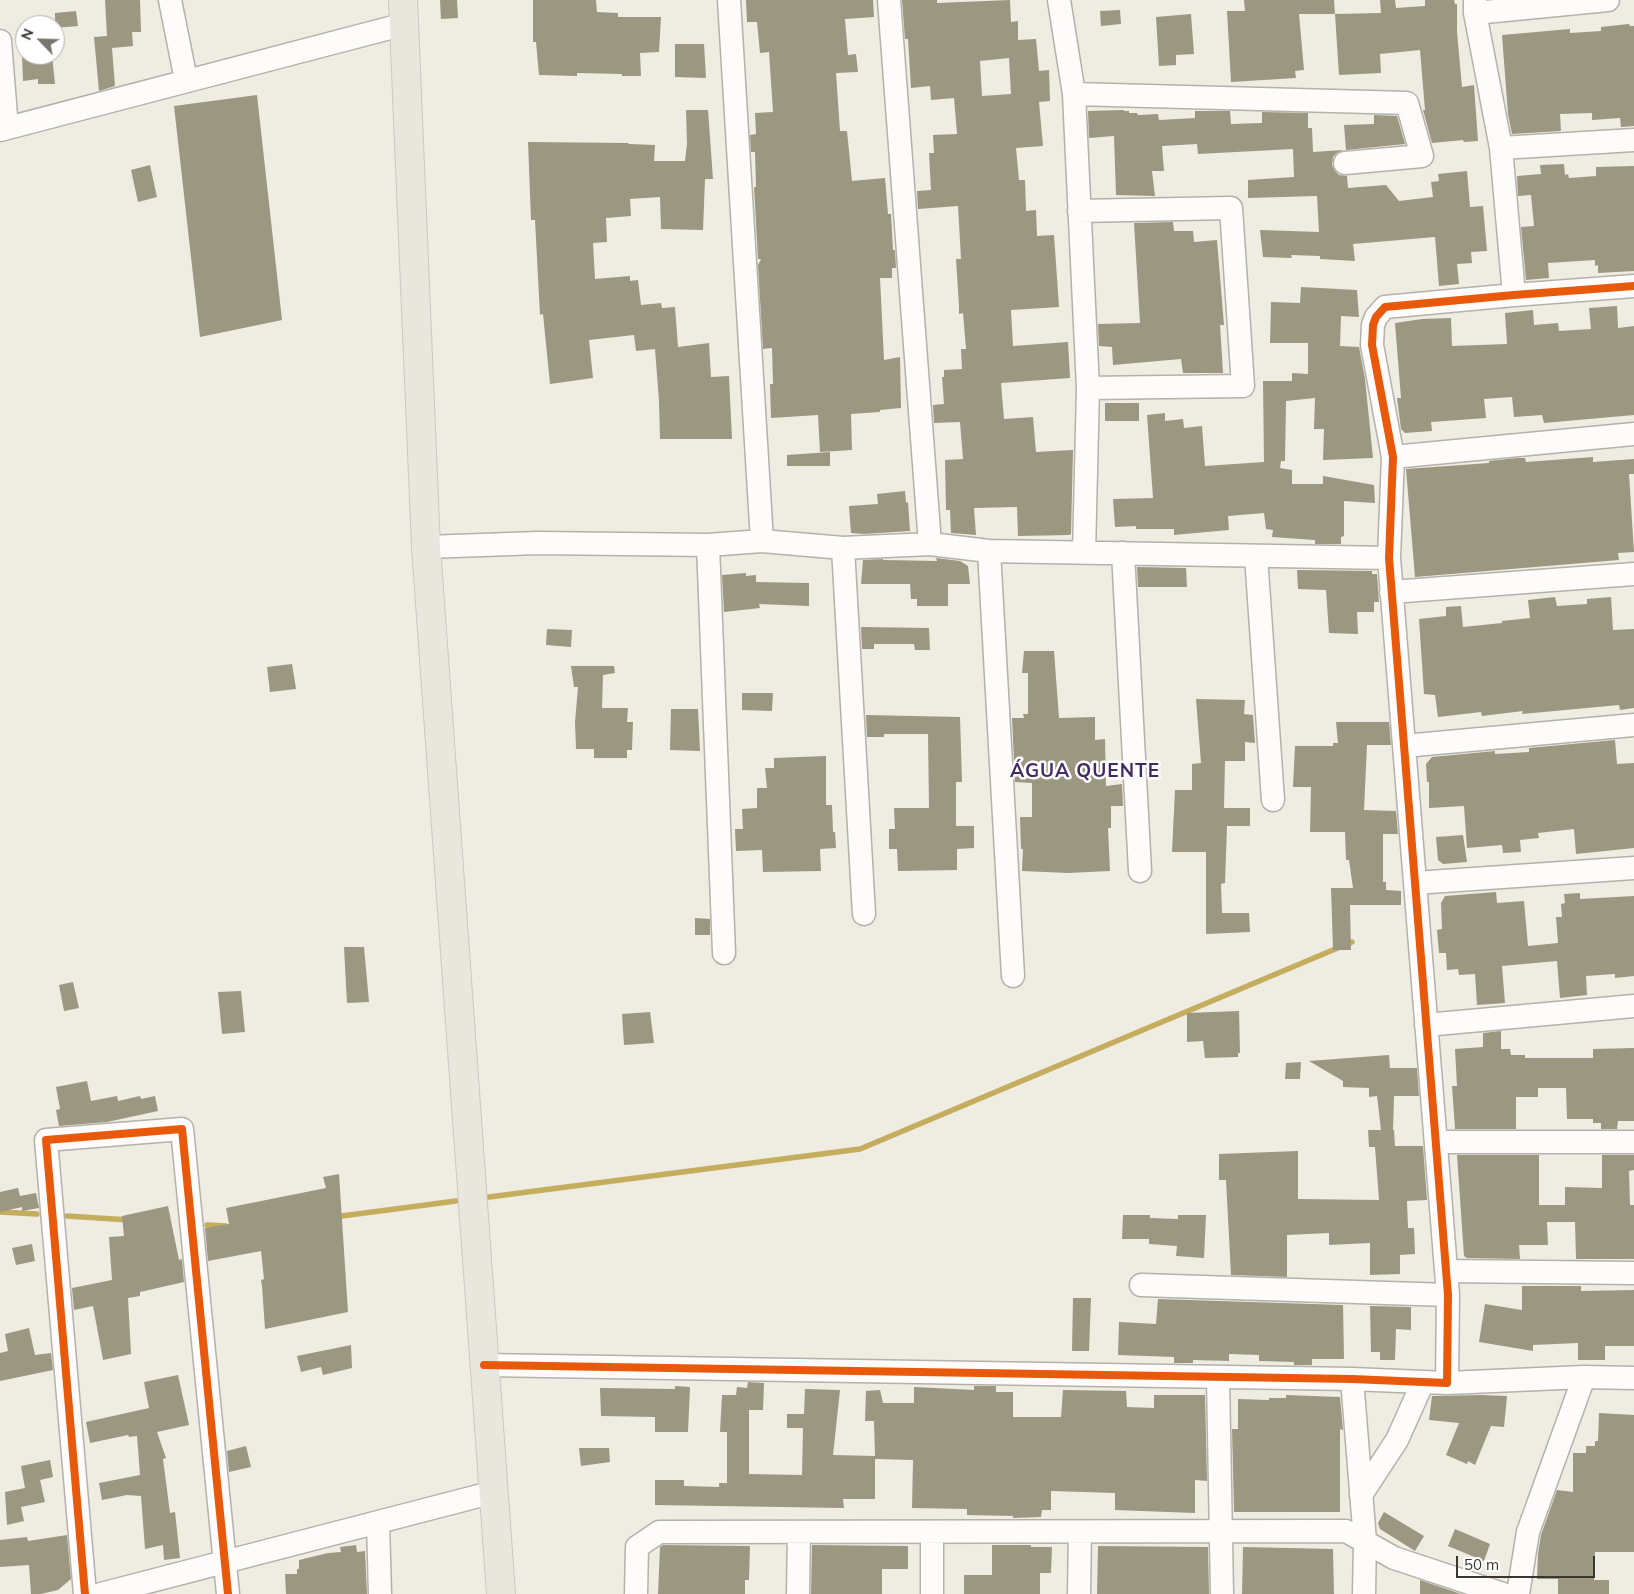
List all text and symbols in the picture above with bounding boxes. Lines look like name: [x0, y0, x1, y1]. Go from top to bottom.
north arrow: [15, 15, 65, 65]
text: N: [17, 26, 38, 43]
district label: ÁGUA QUENTE: [1009, 760, 1161, 782]
scale bar: [1459, 1546, 1598, 1578]
text: 50 m: [1464, 1555, 1499, 1574]

